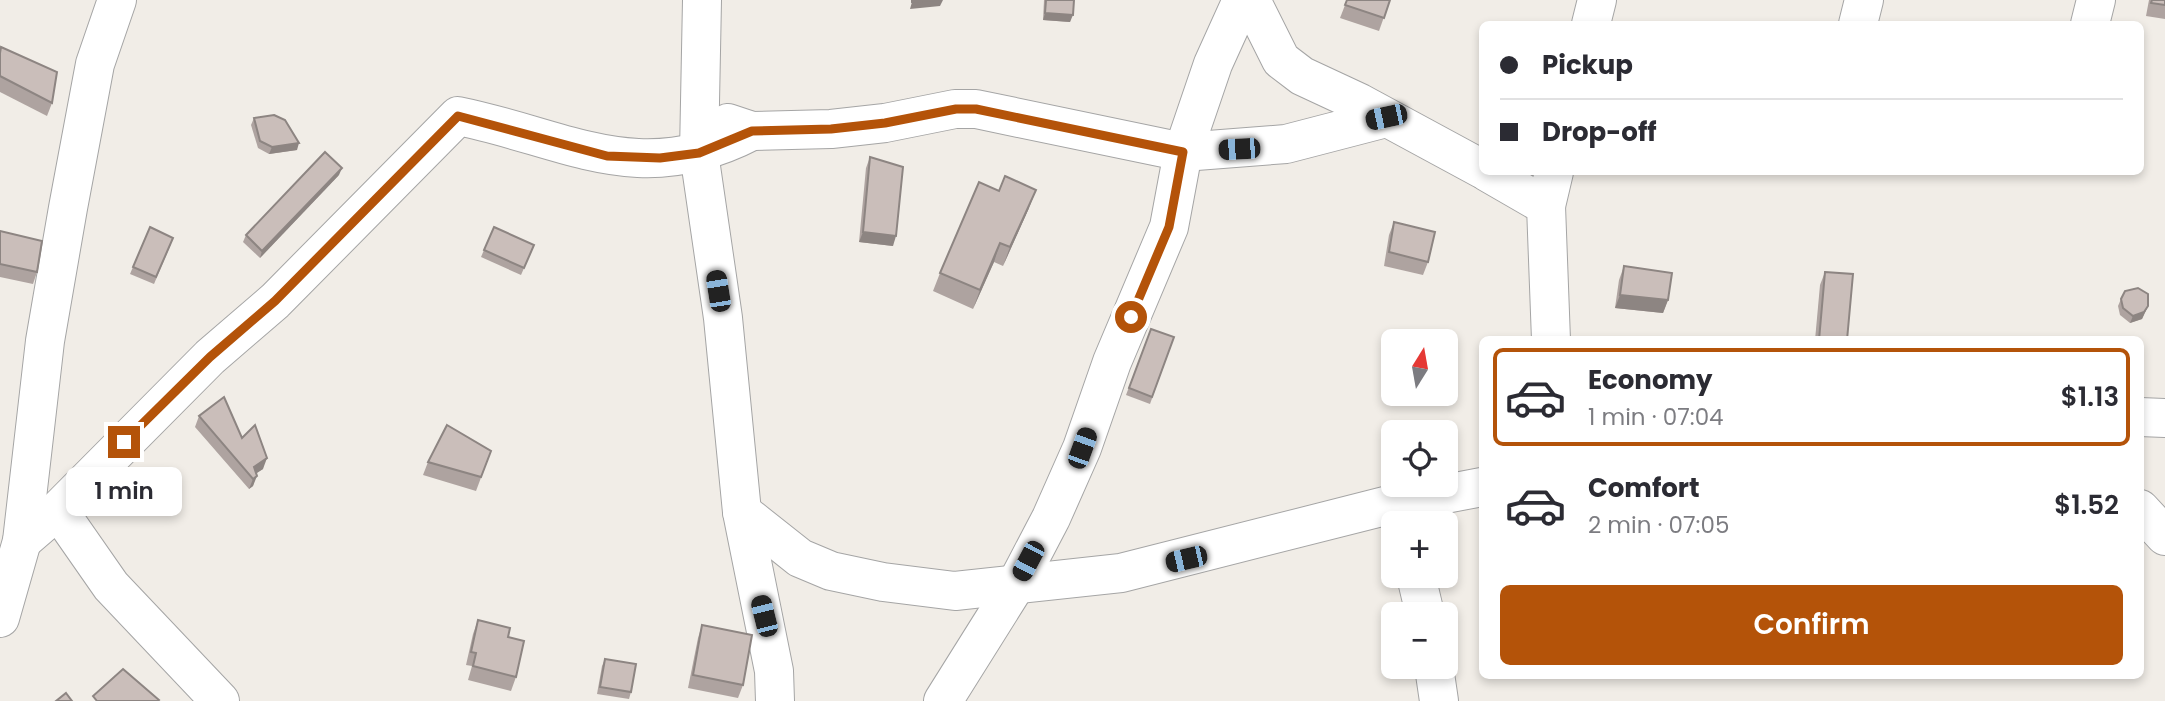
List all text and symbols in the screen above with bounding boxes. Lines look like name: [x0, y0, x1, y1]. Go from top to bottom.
text: Pickup: [1542, 47, 1633, 83]
car: [1364, 102, 1409, 132]
text: Drop-off: [1542, 114, 1657, 150]
car: [1218, 137, 1261, 161]
car: [705, 269, 732, 313]
route start: [1115, 301, 1147, 333]
north arrow: [1381, 329, 1458, 406]
map controls: [1381, 329, 1458, 679]
text: Economy: [1588, 362, 1712, 398]
icon: car: [1504, 366, 1567, 429]
text: $1.13: [2061, 379, 2119, 415]
text: 1 min · 07:04: [1588, 401, 1724, 433]
button: locate: [1381, 420, 1458, 497]
car: [1065, 425, 1100, 471]
route end: [108, 426, 140, 458]
callout: 1 min: [66, 466, 182, 516]
text: Comfort: [1588, 470, 1700, 506]
icon: car: [1504, 474, 1567, 537]
text: 1 min: [94, 475, 154, 507]
text: $1.52: [2054, 487, 2119, 523]
text: 2 min · 07:05: [1588, 509, 1729, 541]
button: +: [1381, 511, 1458, 588]
car: [1009, 538, 1048, 584]
car: [1164, 544, 1209, 574]
button: Confirm: [1500, 585, 2123, 665]
car: [749, 593, 780, 639]
button: −: [1381, 602, 1458, 679]

